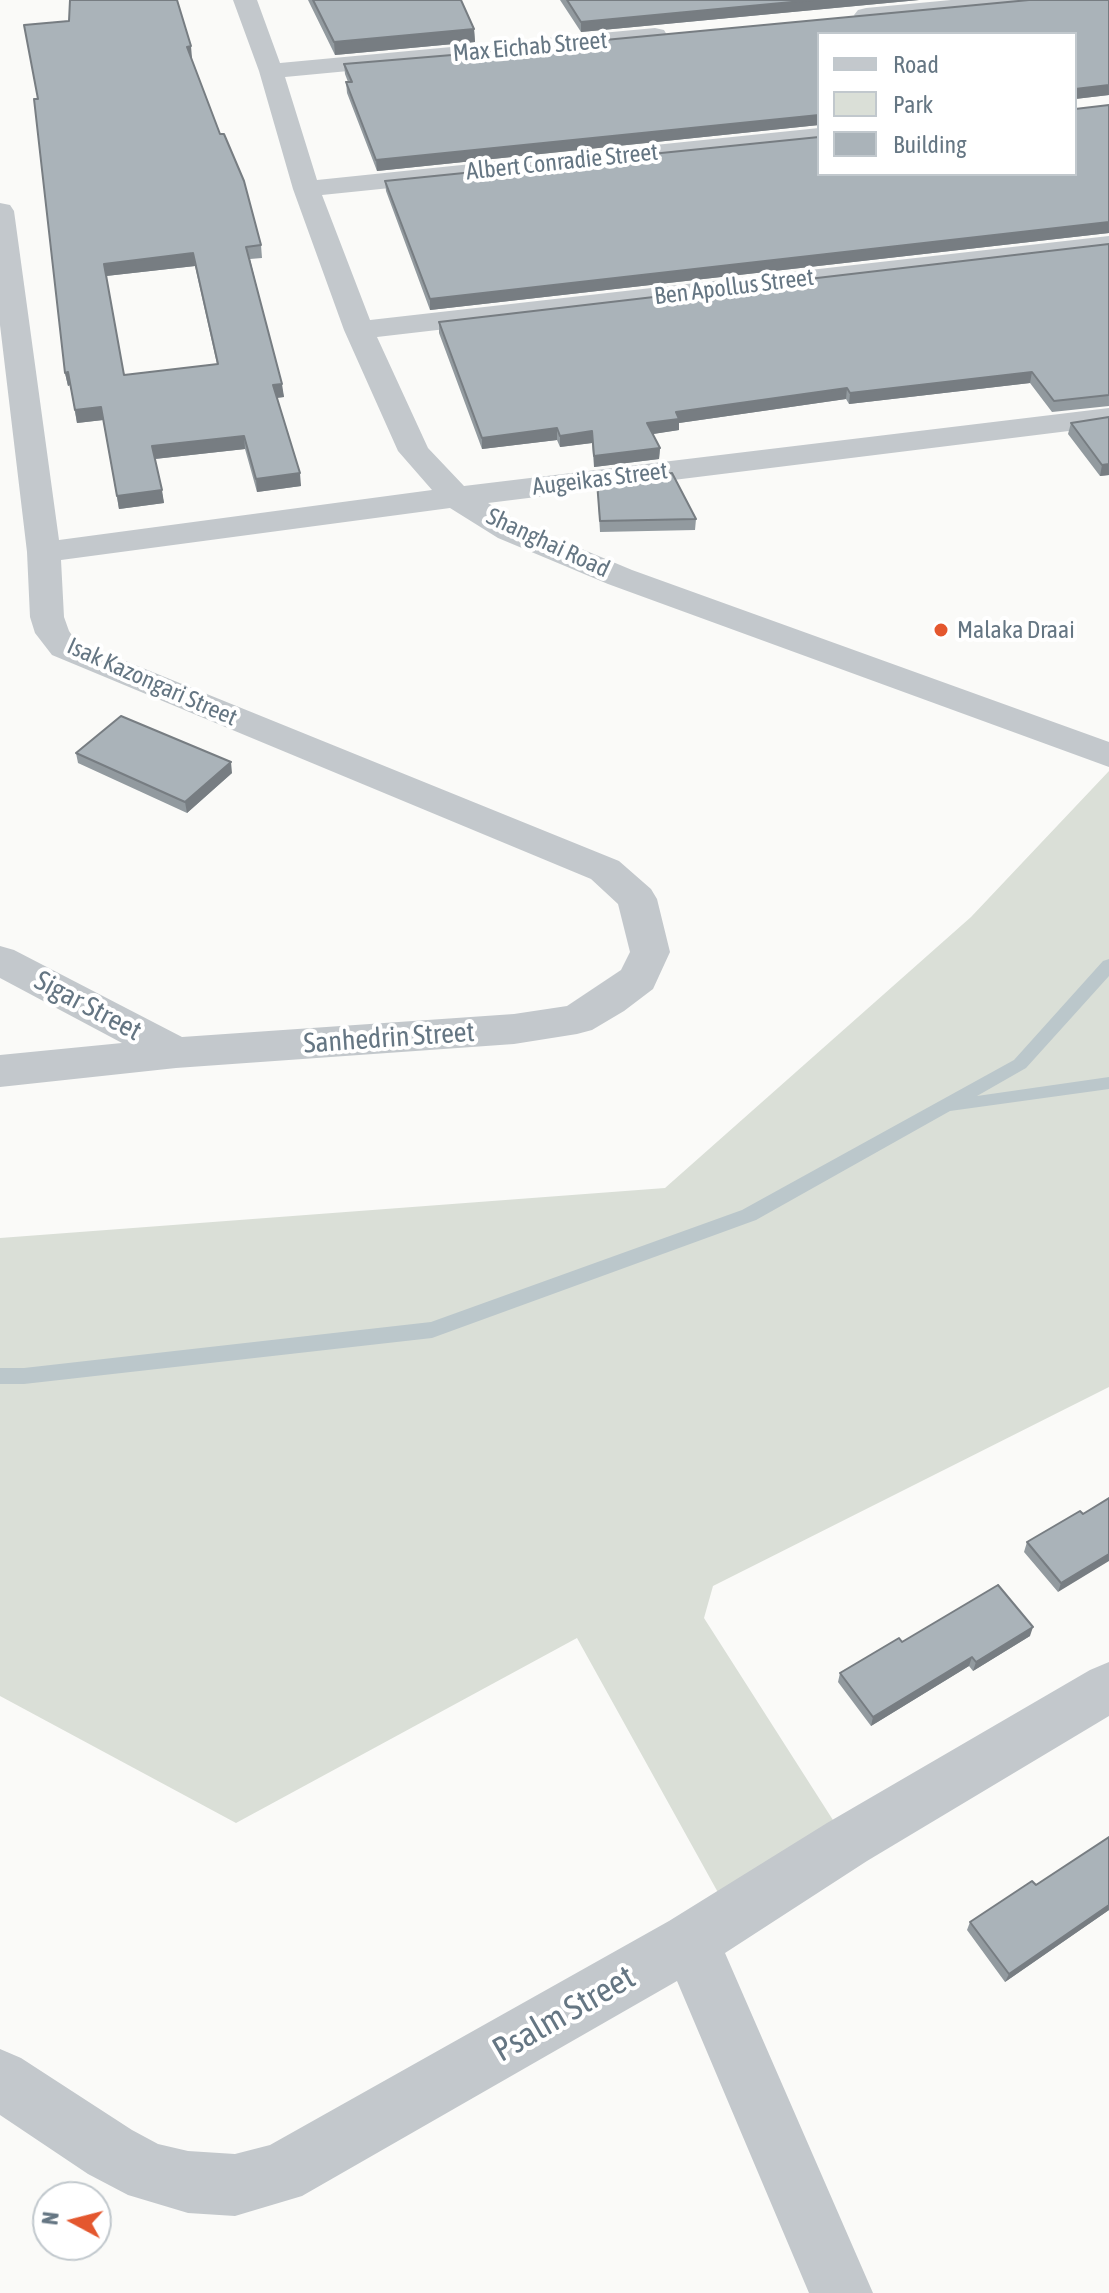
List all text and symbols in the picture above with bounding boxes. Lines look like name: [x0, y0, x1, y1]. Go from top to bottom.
street label: Max Eichab Street: [452, 26, 608, 68]
legend: [817, 32, 1077, 176]
text: Road: [893, 51, 939, 78]
text: Park: [893, 91, 933, 118]
text: Building: [893, 131, 966, 158]
street label: Albert Conradie Street: [465, 138, 659, 186]
street label: Ben Apollus Street: [653, 263, 815, 311]
street label: Augeikas Street: [531, 456, 669, 502]
street label: Shanghai Road: [482, 502, 614, 584]
place label: Malaka Draai: [957, 616, 1075, 644]
marker: Malaka Draai: [932, 621, 950, 639]
street label: Isak Kazongari Street: [63, 632, 241, 732]
street label: Sigar Street: [29, 964, 147, 1048]
street label: Sanhedrin Street: [302, 1015, 476, 1061]
street label: Psalm Street: [486, 1957, 642, 2071]
north arrow: [32, 2181, 112, 2261]
text: N: [36, 2210, 64, 2226]

